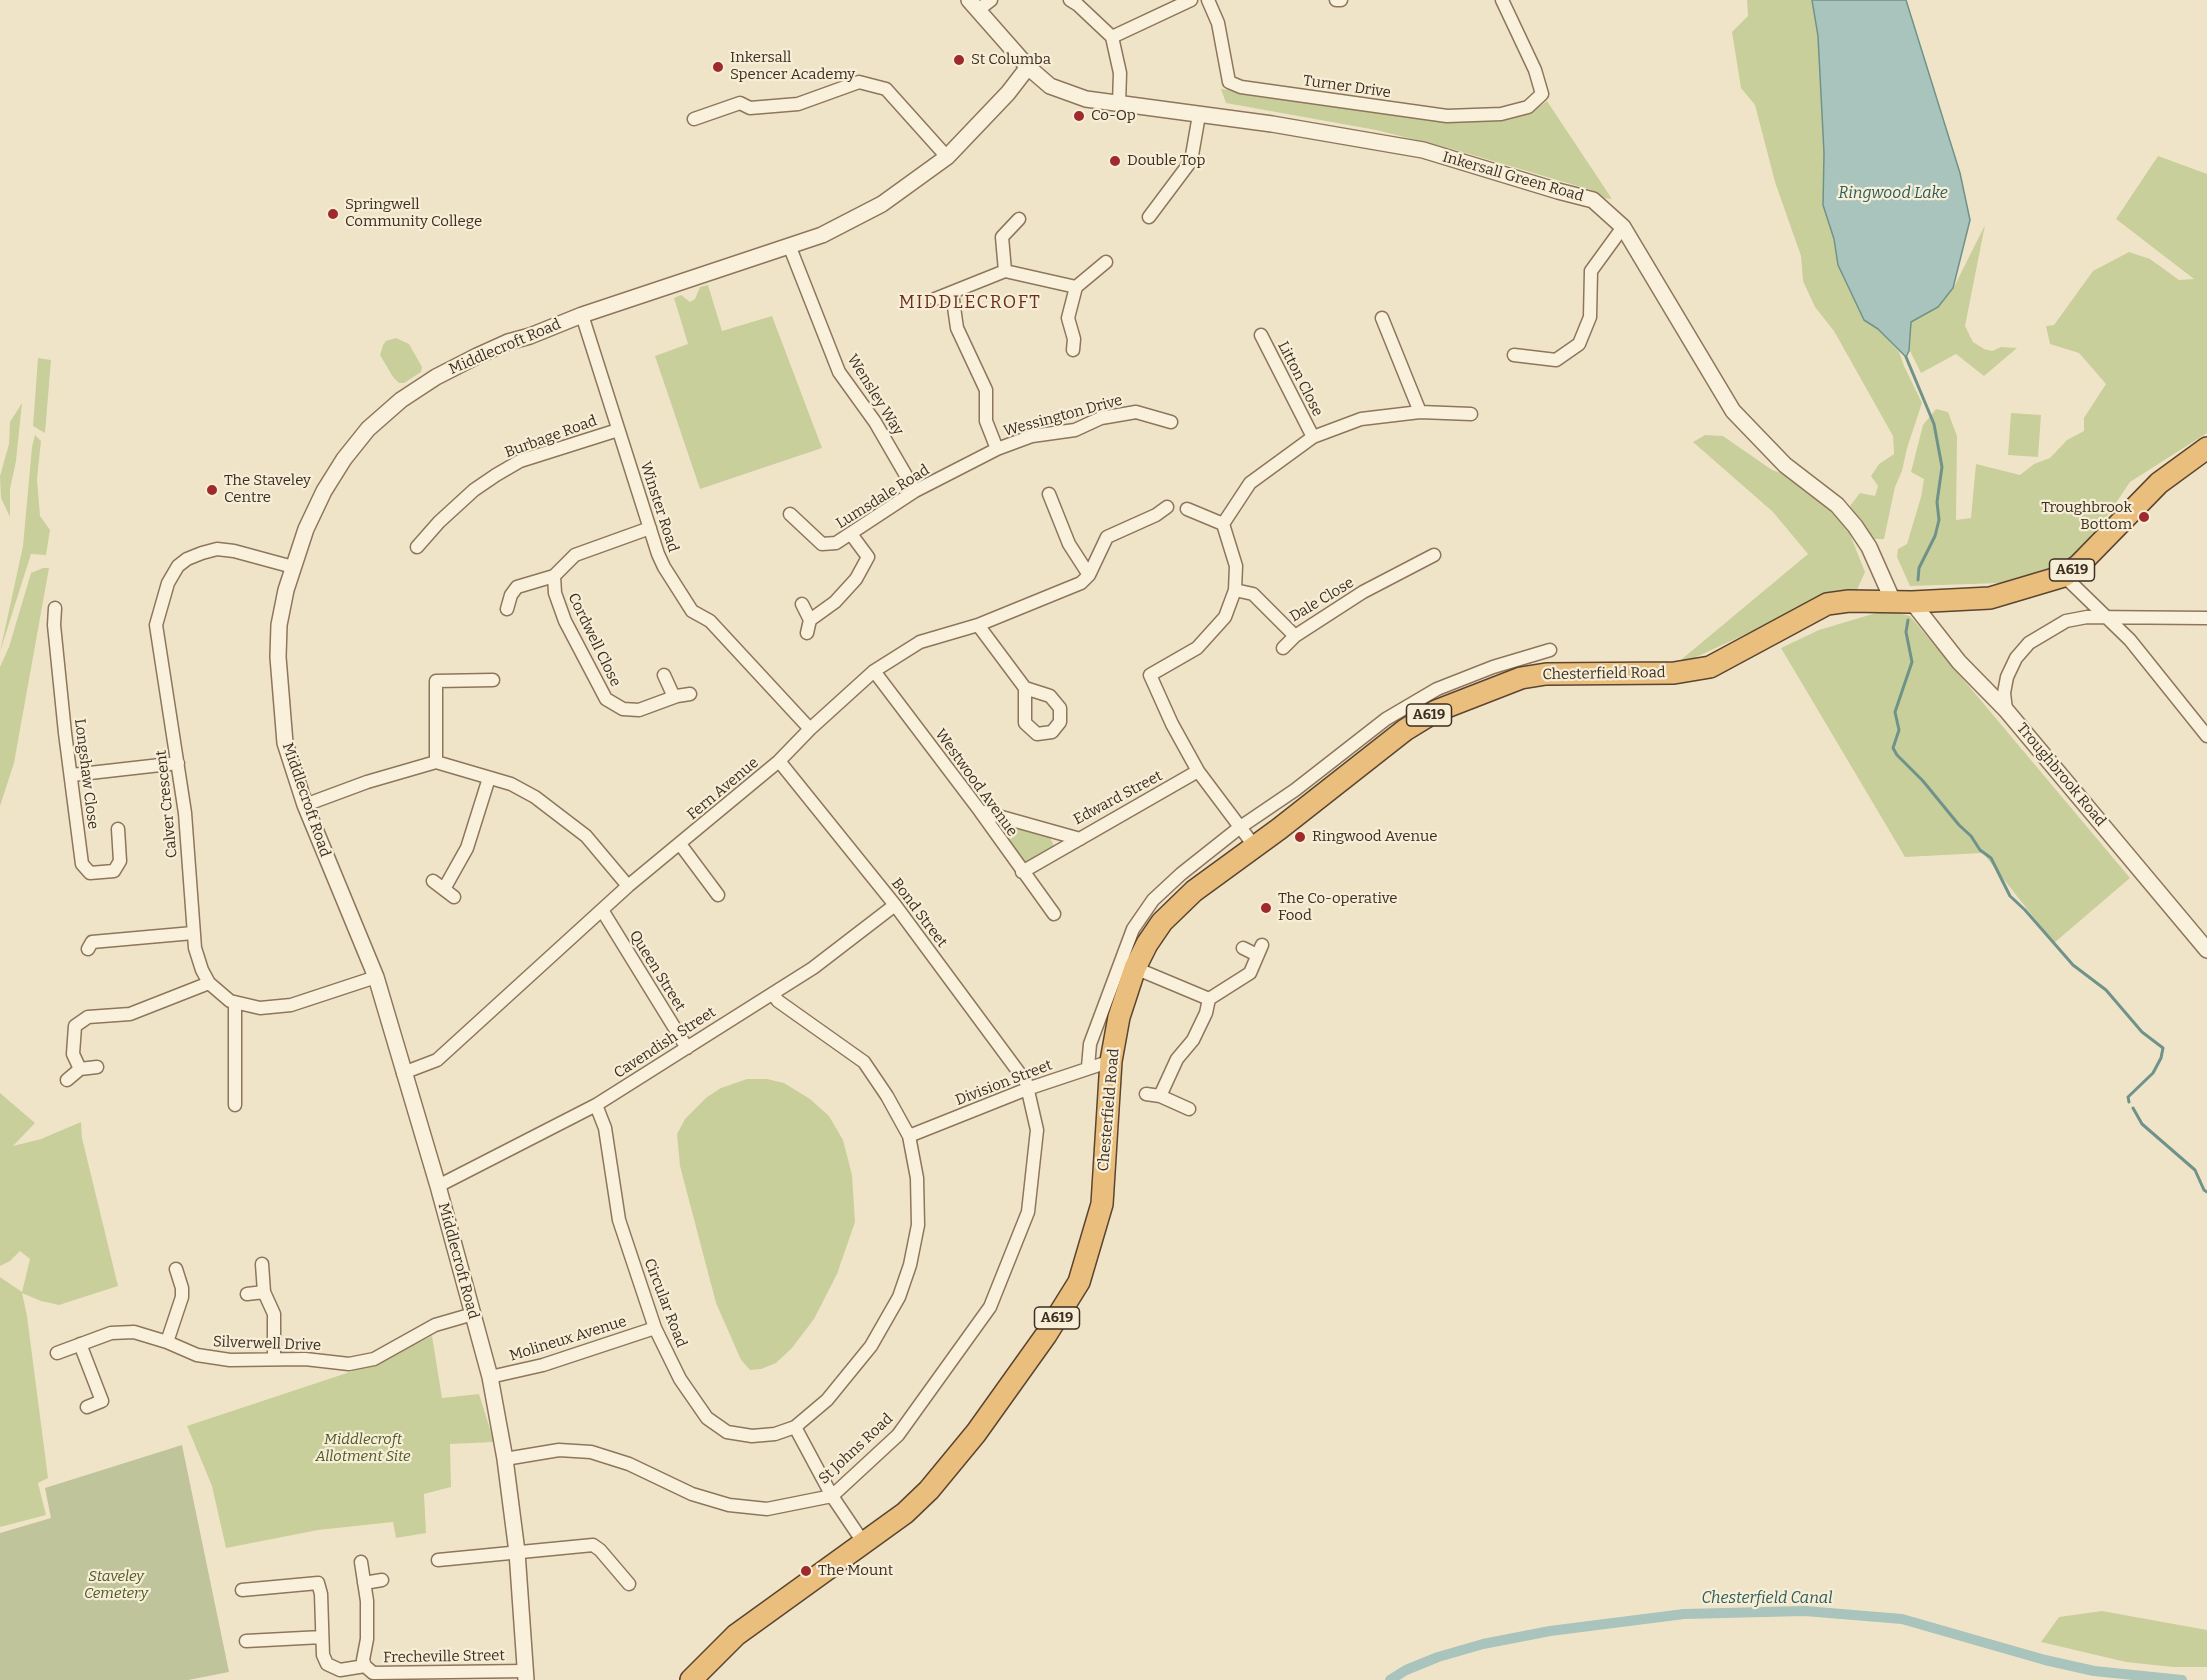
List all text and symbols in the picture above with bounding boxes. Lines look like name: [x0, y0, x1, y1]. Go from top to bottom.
place label: Inkersall Spencer Academy: [730, 49, 855, 84]
place label: St Columba: [971, 51, 1051, 69]
marker: St Columba: [952, 53, 966, 67]
marker: Inkersall Spencer Academy: [711, 60, 725, 74]
street label: Turner Drive: [1302, 72, 1392, 102]
place label: Co-Op: [1091, 107, 1136, 125]
marker: Co-Op: [1072, 109, 1086, 123]
street label: Inkersall Green Road: [1440, 148, 1586, 206]
place label: Double Top: [1127, 152, 1205, 170]
marker: Double Top: [1108, 154, 1122, 168]
water label: Ringwood Lake: [1838, 184, 1948, 204]
place label: Springwell Community College: [345, 196, 482, 231]
marker: Springwell Community College: [326, 207, 340, 221]
district label: MIDDLECROFT: [899, 292, 1041, 314]
street label: Middlecroft Road: [446, 315, 564, 379]
street label: Litton Close: [1273, 338, 1327, 420]
street label: Wensley Way: [843, 351, 907, 439]
street label: Wessington Drive: [1002, 391, 1124, 441]
street label: Burbage Road: [503, 412, 599, 462]
street label: Winster Road: [636, 459, 682, 555]
street label: Lumsdale Road: [833, 461, 933, 533]
place label: The Staveley Centre: [224, 472, 311, 507]
marker: The Staveley Centre: [205, 483, 219, 497]
place label: Troughbrook Bottom: [2041, 499, 2132, 534]
marker: Troughbrook Bottom: [2137, 510, 2151, 524]
road number: A619: [2050, 559, 2094, 581]
street label: Dale Close: [1287, 574, 1357, 626]
street label: Cordwell Close: [564, 590, 624, 690]
street label: Chesterfield Road: [1542, 664, 1666, 684]
road number: A619: [1406, 704, 1452, 726]
street label: Longshaw Close: [70, 718, 102, 830]
street label: Troughbrook Road: [2013, 720, 2109, 830]
street label: Westwood Avenue: [931, 726, 1021, 840]
street label: Middlecroft Road: [278, 741, 334, 859]
street label: Calver Crescent: [152, 749, 182, 859]
street label: Fern Avenue: [684, 754, 762, 824]
street label: Edward Street: [1070, 767, 1166, 829]
place label: Ringwood Avenue: [1312, 828, 1437, 846]
marker: Ringwood Avenue: [1293, 830, 1307, 844]
street label: Bond Street: [887, 875, 951, 951]
place label: The Co-operative Food: [1278, 890, 1397, 925]
marker: The Co-operative Food: [1259, 901, 1273, 915]
street label: Queen Street: [625, 927, 689, 1015]
street label: Cavendish Street: [611, 1003, 719, 1083]
street label: Chesterfield Road: [1095, 1048, 1123, 1172]
street label: Division Street: [953, 1056, 1055, 1110]
street label: Middlecroft Road: [434, 1201, 482, 1321]
street label: Circular Road: [640, 1256, 690, 1350]
road number: A619: [1034, 1307, 1080, 1329]
street label: Molineux Avenue: [507, 1313, 629, 1365]
street label: Silverwell Drive: [213, 1333, 321, 1355]
street label: St Johns Road: [815, 1410, 897, 1488]
park label: Middlecroft Allotment Site: [315, 1431, 411, 1466]
place label: The Mount: [818, 1562, 893, 1580]
marker: The Mount: [799, 1564, 813, 1578]
park label: Staveley Cemetery: [84, 1568, 148, 1603]
water label: Chesterfield Canal: [1701, 1589, 1833, 1609]
street label: Frecheville Street: [383, 1647, 505, 1667]

